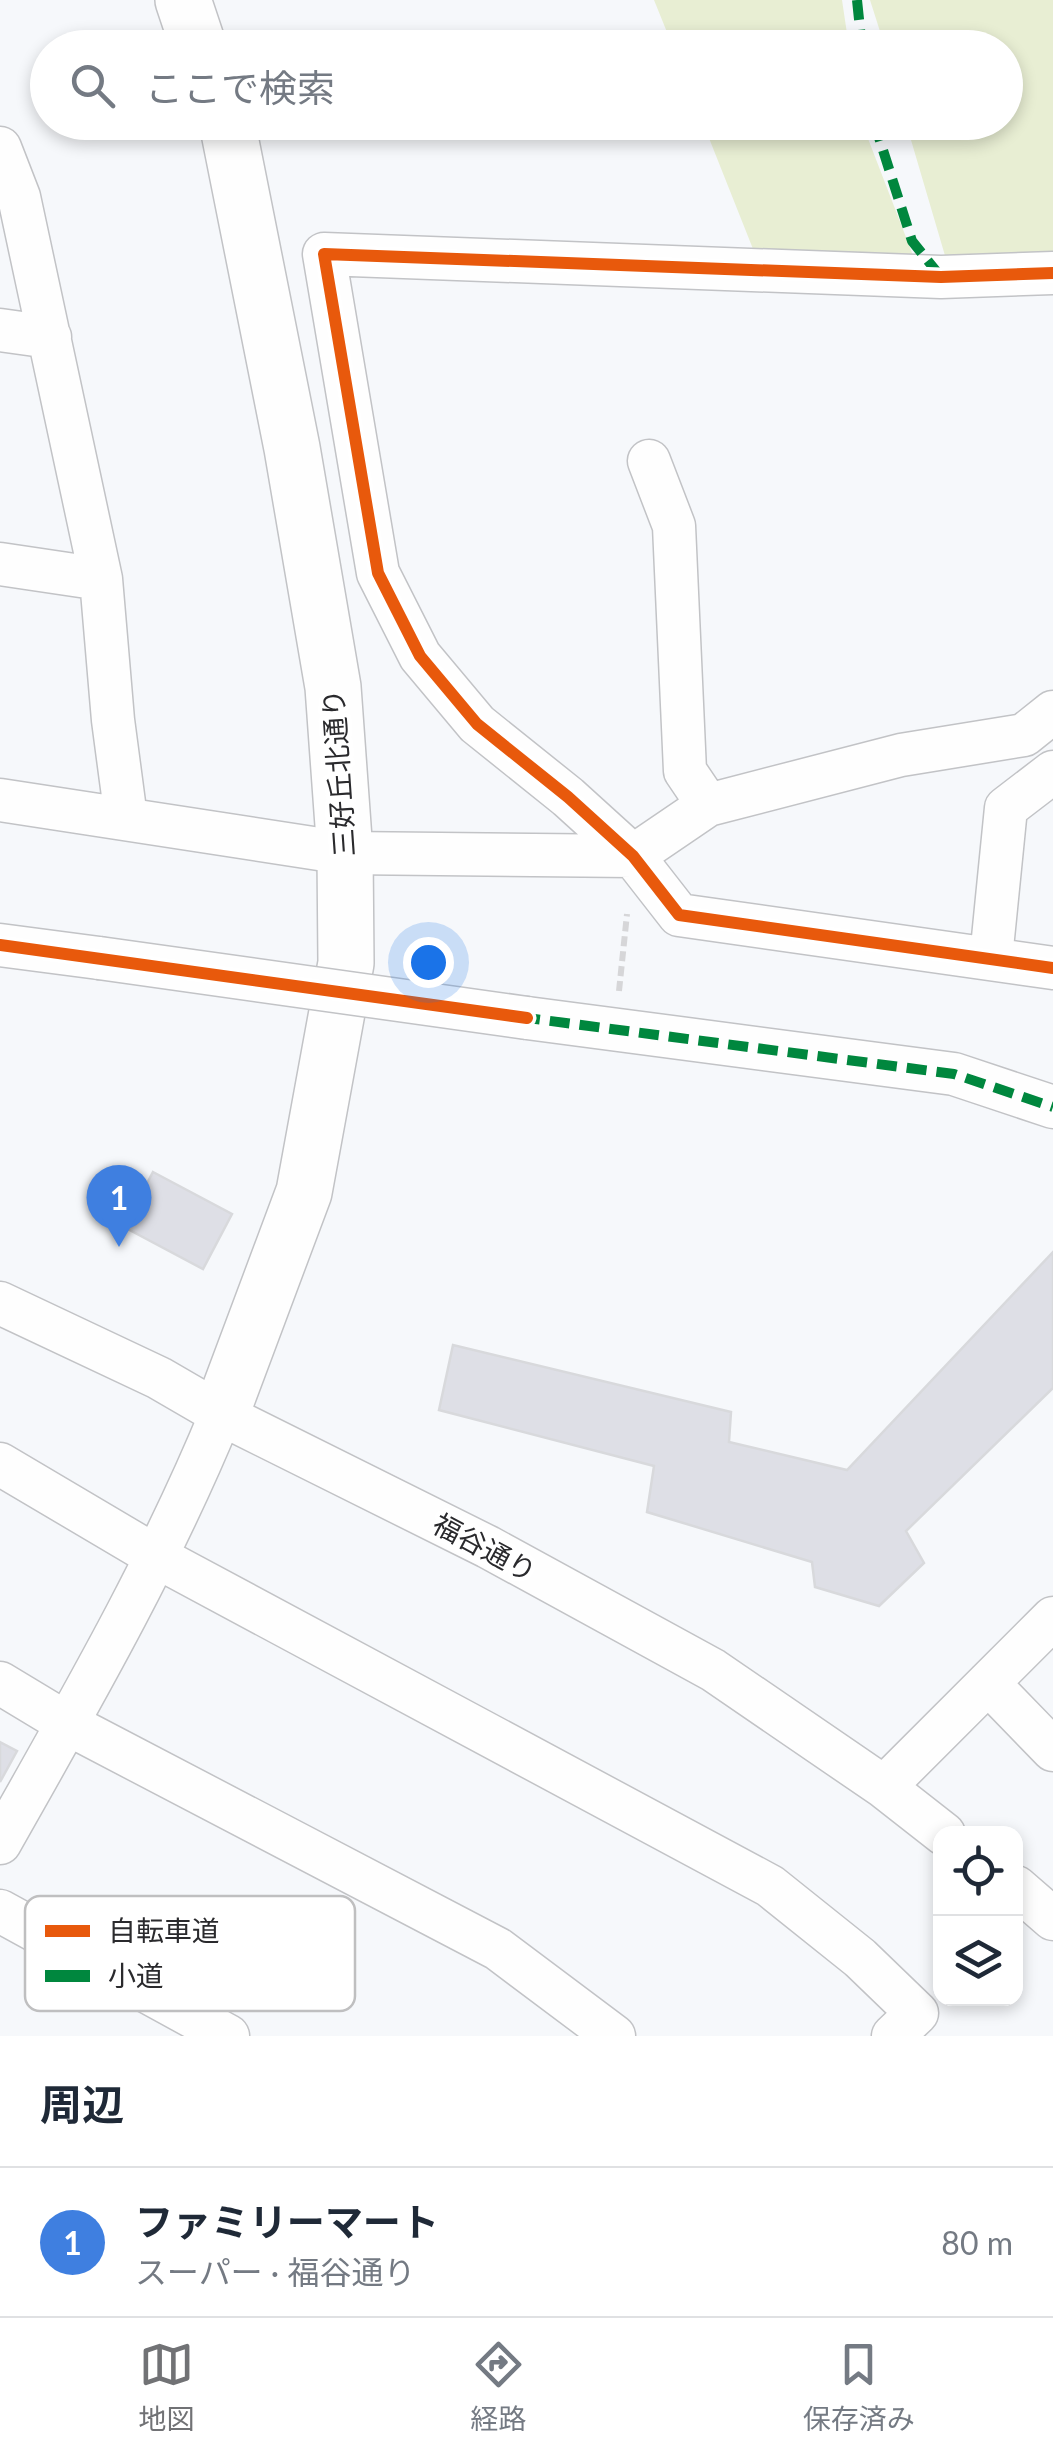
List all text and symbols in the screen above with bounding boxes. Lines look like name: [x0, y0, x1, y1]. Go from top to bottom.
search box: [30, 30, 1023, 140]
icon: search: [65, 58, 120, 113]
text: ここで検索: [145, 64, 335, 110]
street label: 三好丘北通り: [315, 688, 361, 858]
your location: [403, 937, 454, 988]
pin: 1: [86, 1164, 152, 1247]
street label: 福谷通り: [428, 1506, 542, 1588]
map controls: [933, 1826, 1023, 2006]
button: locate: [933, 1826, 1023, 1916]
legend: [25, 1896, 355, 2011]
text: 自転車道: [108, 1913, 220, 1947]
button: layers: [933, 1916, 1023, 2006]
text: 小道: [108, 1958, 164, 1992]
text: 周辺: [40, 2079, 124, 2129]
text: ファミリーマート: [135, 2198, 439, 2244]
text: 1: [63, 2223, 82, 2262]
text: 80 m: [941, 2223, 1013, 2262]
text: スーパー · 福谷通り: [135, 2252, 415, 2291]
tab: 地図: [138, 2337, 194, 2437]
tab: 経路: [470, 2337, 527, 2437]
tab: 保存済み: [803, 2337, 915, 2437]

